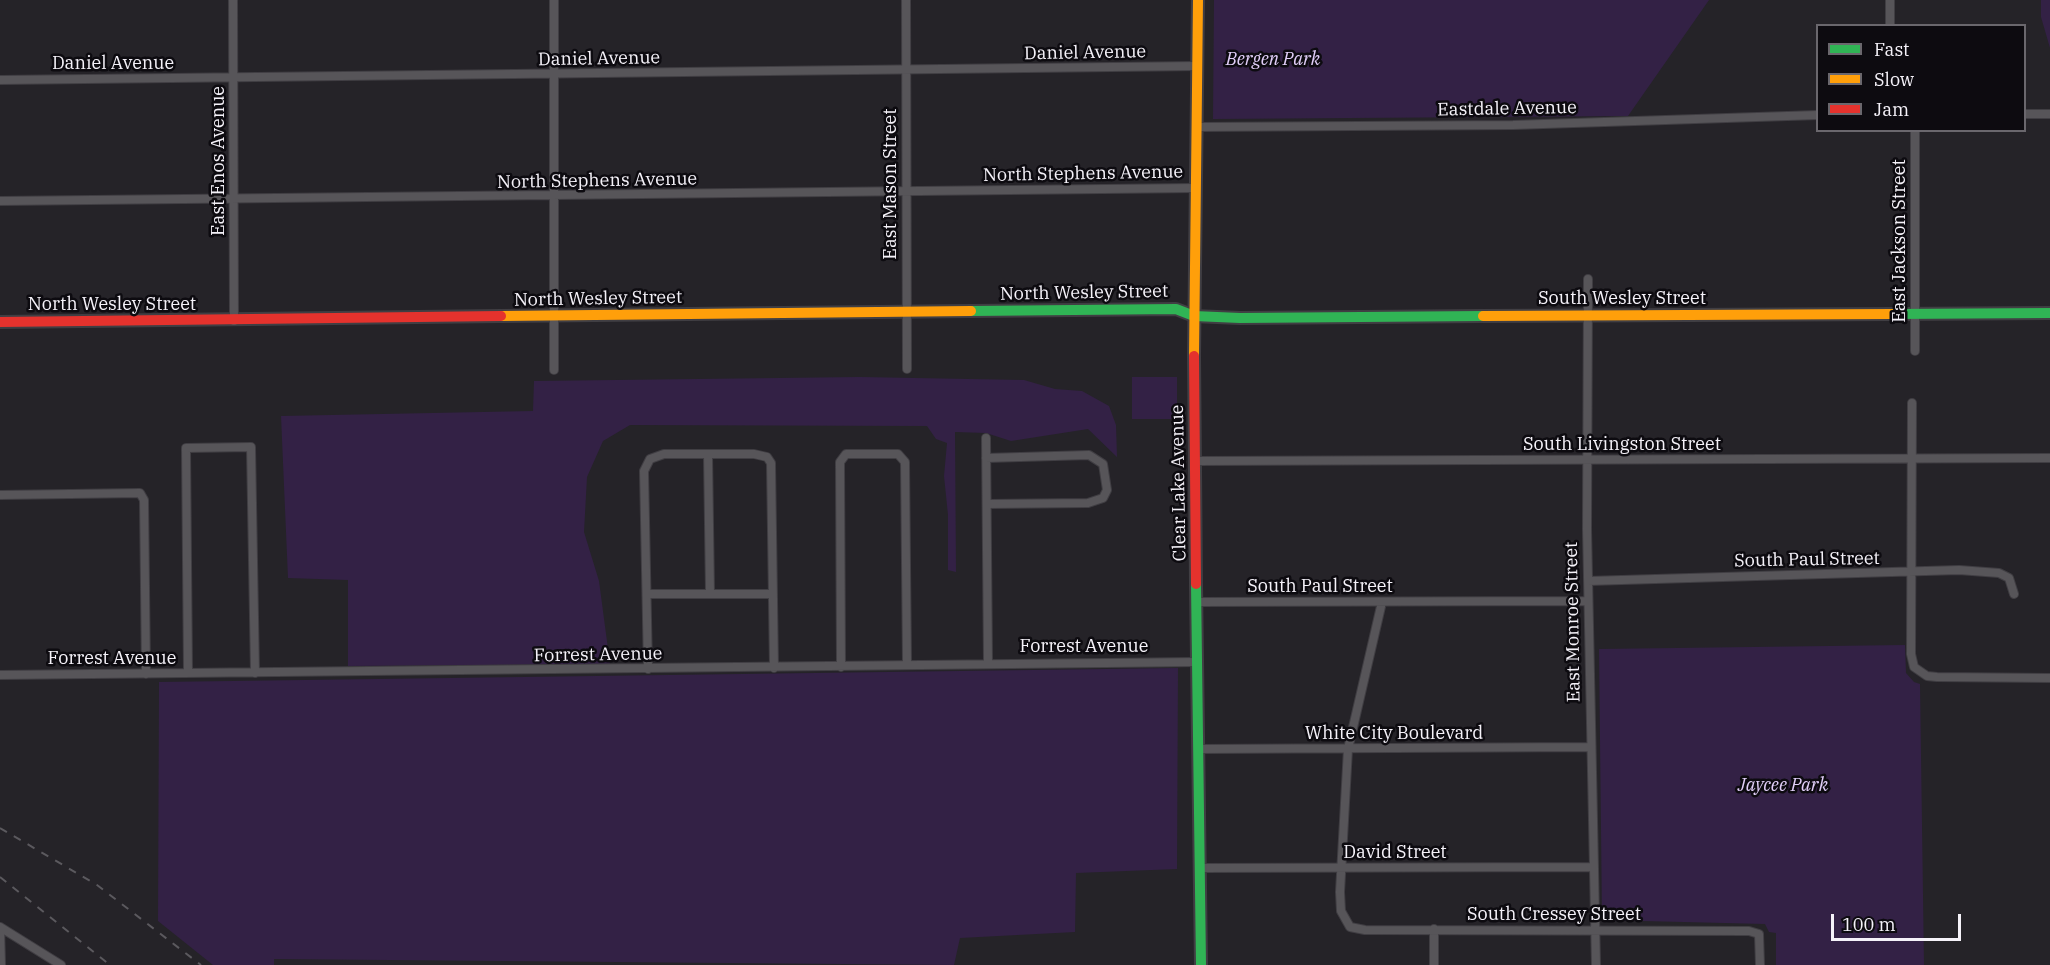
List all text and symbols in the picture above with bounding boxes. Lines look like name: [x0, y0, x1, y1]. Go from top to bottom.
legend: [1816, 24, 2026, 132]
text: Fast: [1874, 38, 1909, 61]
street label: Daniel Avenue: [1024, 41, 1146, 65]
street label: Daniel Avenue: [538, 47, 660, 71]
park label: Bergen Park: [1226, 49, 1320, 71]
street label: Daniel Avenue: [52, 53, 174, 75]
text: Slow: [1874, 68, 1914, 91]
street label: East Enos Avenue: [208, 86, 230, 236]
street label: Eastdale Avenue: [1437, 97, 1577, 121]
text: Jam: [1874, 98, 1909, 121]
street label: East Mason Street: [880, 108, 902, 260]
street label: East Jackson Street: [1889, 159, 1911, 323]
street label: North Stephens Avenue: [983, 161, 1183, 187]
street label: North Stephens Avenue: [497, 168, 697, 194]
street label: North Wesley Street: [1000, 281, 1168, 305]
street label: North Wesley Street: [514, 287, 682, 311]
street label: South Wesley Street: [1538, 288, 1706, 310]
street label: North Wesley Street: [28, 294, 196, 316]
street label: Clear Lake Avenue: [1167, 404, 1191, 562]
street label: South Livingston Street: [1523, 434, 1721, 456]
street label: East Monroe Street: [1561, 542, 1585, 702]
street label: South Paul Street: [1734, 548, 1880, 572]
street label: South Paul Street: [1247, 576, 1393, 598]
street label: Forrest Avenue: [1020, 636, 1148, 658]
street label: Forrest Avenue: [533, 643, 663, 667]
street label: Forrest Avenue: [48, 648, 176, 670]
street label: White City Boulevard: [1305, 723, 1483, 745]
park label: Jaycee Park: [1738, 775, 1828, 797]
street label: David Street: [1343, 842, 1447, 864]
scale bar: [1834, 902, 1964, 940]
street label: South Cressey Street: [1467, 904, 1641, 926]
text: 100 m: [1842, 913, 1896, 936]

